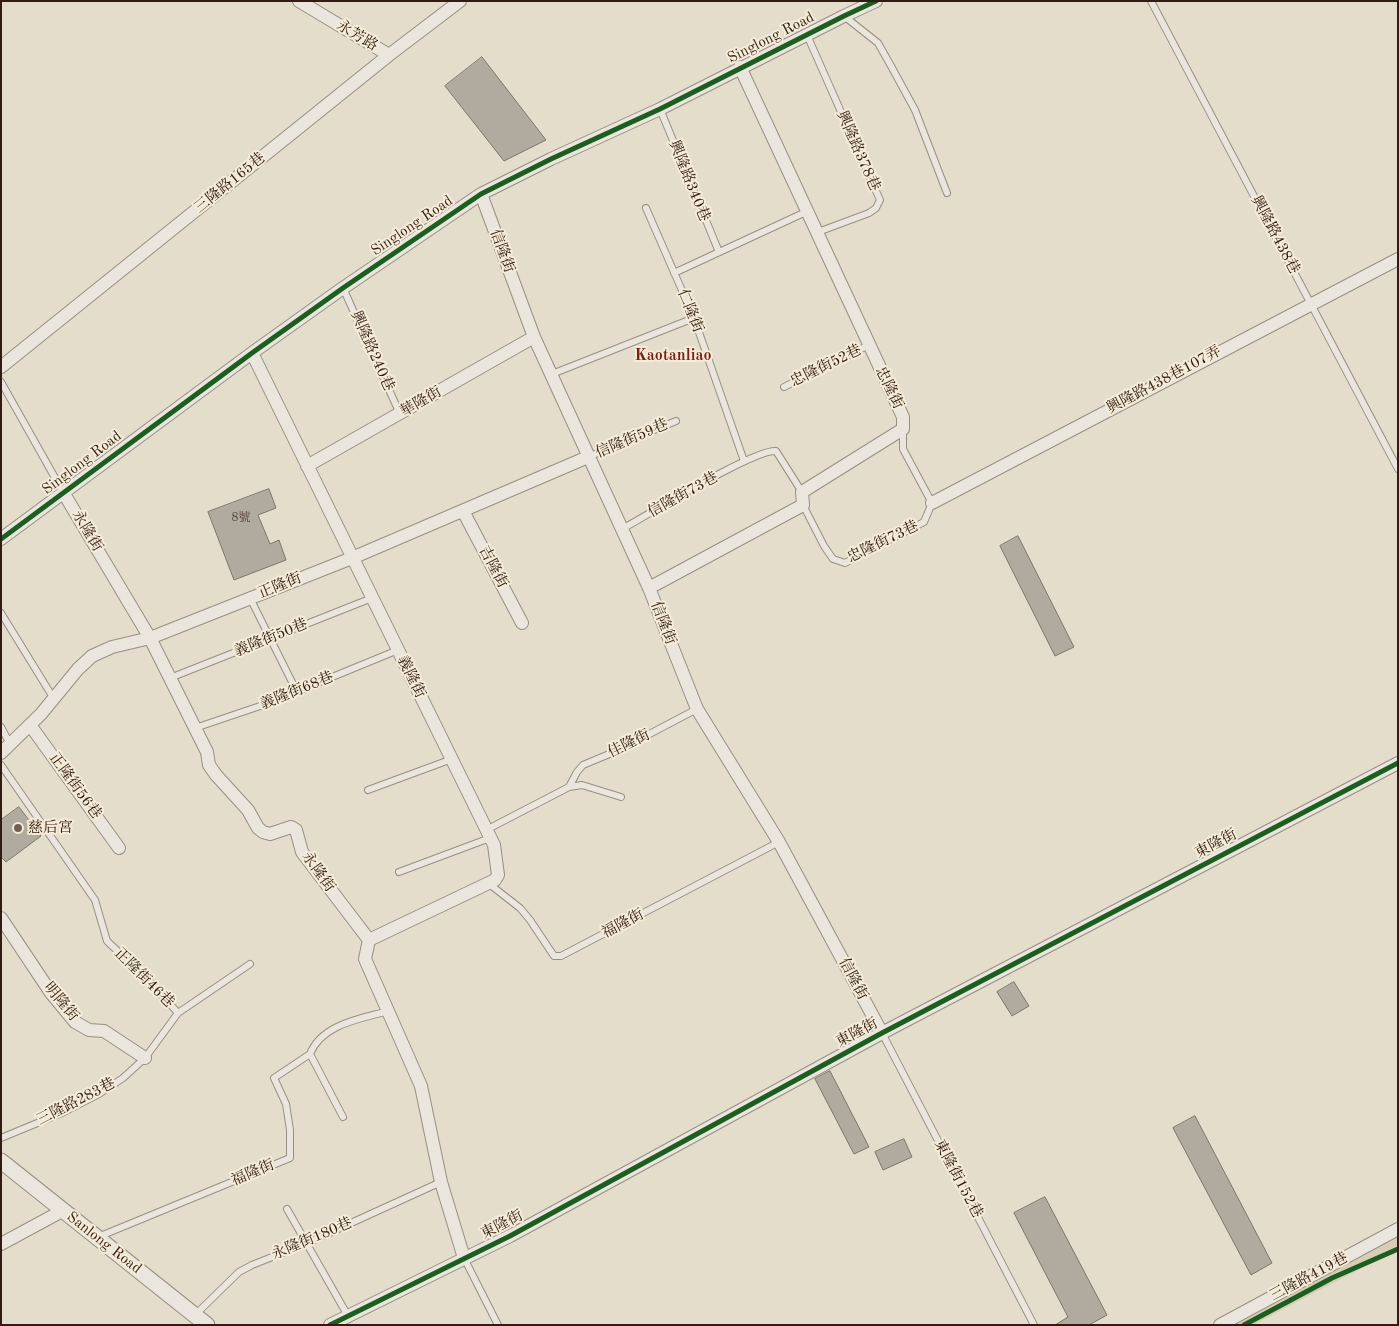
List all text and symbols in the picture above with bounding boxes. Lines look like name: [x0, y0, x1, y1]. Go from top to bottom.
street label: Singlong Road: [725, 8, 817, 68]
street label: 永芳路: [333, 17, 381, 55]
street label: 興隆路378巷: [832, 108, 884, 194]
street label: 興隆路340巷: [665, 138, 713, 224]
street label: 三隆路165巷: [191, 149, 269, 217]
street label: Singlong Road: [368, 192, 456, 260]
street label: 興隆路438巷: [1247, 193, 1303, 277]
street label: 信隆街: [486, 227, 518, 275]
street label: 仁隆街: [673, 287, 707, 335]
street label: 興隆路240巷: [346, 308, 398, 394]
street label: 忠隆街52巷: [787, 341, 865, 391]
street label: 興隆路438巷107弄: [1104, 342, 1224, 418]
district label: Kaotanliao: [634, 346, 712, 366]
street label: 忠隆街: [871, 364, 907, 412]
street label: 華隆街: [397, 383, 445, 421]
street label: 信隆街59巷: [593, 416, 671, 462]
street label: Singlong Road: [39, 427, 125, 499]
street label: 信隆街73巷: [645, 468, 721, 522]
street label: 永隆街: [68, 507, 106, 555]
house number: 8號: [232, 511, 250, 525]
street label: 忠隆街73巷: [844, 517, 922, 567]
street label: 吉隆街: [474, 543, 512, 591]
street label: 正隆街: [256, 569, 304, 603]
street label: 信隆街: [647, 599, 679, 647]
street label: 義隆街50巷: [232, 615, 310, 661]
street label: 義隆街: [393, 653, 429, 701]
street label: 義隆街68巷: [258, 668, 336, 714]
street label: 佳隆街: [605, 726, 653, 762]
street label: 正隆街56巷: [45, 749, 105, 823]
place label: 慈后宮: [28, 819, 73, 837]
marker: 慈后宮: [12, 822, 24, 834]
street label: 東隆街: [1192, 825, 1240, 863]
street label: 永隆街: [297, 849, 339, 895]
street label: 福隆街: [599, 905, 647, 943]
street label: 正隆街46巷: [110, 944, 178, 1012]
street label: 信隆街: [834, 955, 872, 1003]
street label: 明隆街: [40, 979, 82, 1025]
street label: 東隆街: [833, 1014, 881, 1052]
street label: 三隆路283巷: [34, 1074, 118, 1130]
street label: 東隆街152巷: [930, 1137, 986, 1221]
street label: 福隆街: [229, 1156, 277, 1190]
street label: 東隆街: [478, 1207, 526, 1243]
street label: Sanlong Road: [63, 1208, 145, 1278]
street label: 永隆街180巷: [269, 1214, 355, 1264]
street label: 三隆路419巷: [1267, 1249, 1351, 1305]

